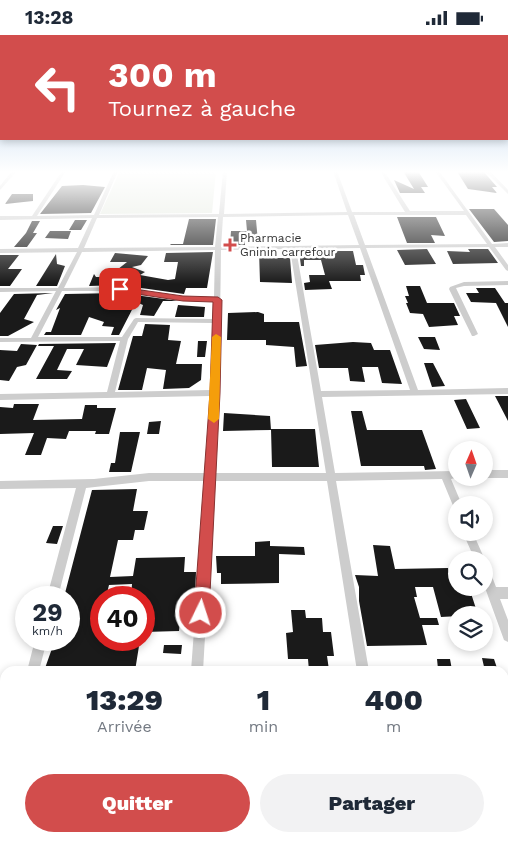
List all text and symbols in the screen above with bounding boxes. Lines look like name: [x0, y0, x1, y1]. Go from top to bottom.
text: 13:28: [25, 6, 73, 29]
text: 300 m: [108, 54, 217, 96]
icon: left: [25, 55, 90, 120]
text: Tournez à gauche: [108, 96, 296, 121]
place label: Pharmacie Gninin carrefour: [240, 231, 336, 259]
marker: Pharmacie Gninin carrefour: [224, 239, 236, 251]
pin: [99, 268, 141, 310]
icon: arrive: [106, 275, 134, 303]
north arrow: [448, 441, 492, 486]
map controls: [448, 441, 493, 651]
button: sound: [448, 496, 493, 541]
button: search: [448, 551, 493, 596]
speed limit sign: 40: [90, 586, 155, 651]
position arrow: [174, 586, 226, 638]
text: 29: [32, 598, 63, 627]
button: layers: [448, 606, 493, 651]
text: km/h: [32, 624, 63, 638]
text: 13:29: [86, 682, 163, 717]
text: 1: [257, 682, 270, 717]
text: 400: [364, 682, 423, 717]
text: Arrivée: [97, 717, 152, 736]
text: min: [249, 717, 278, 736]
text: m: [386, 717, 401, 736]
button: Quitter: [25, 774, 250, 832]
button: Partager: [260, 774, 484, 832]

